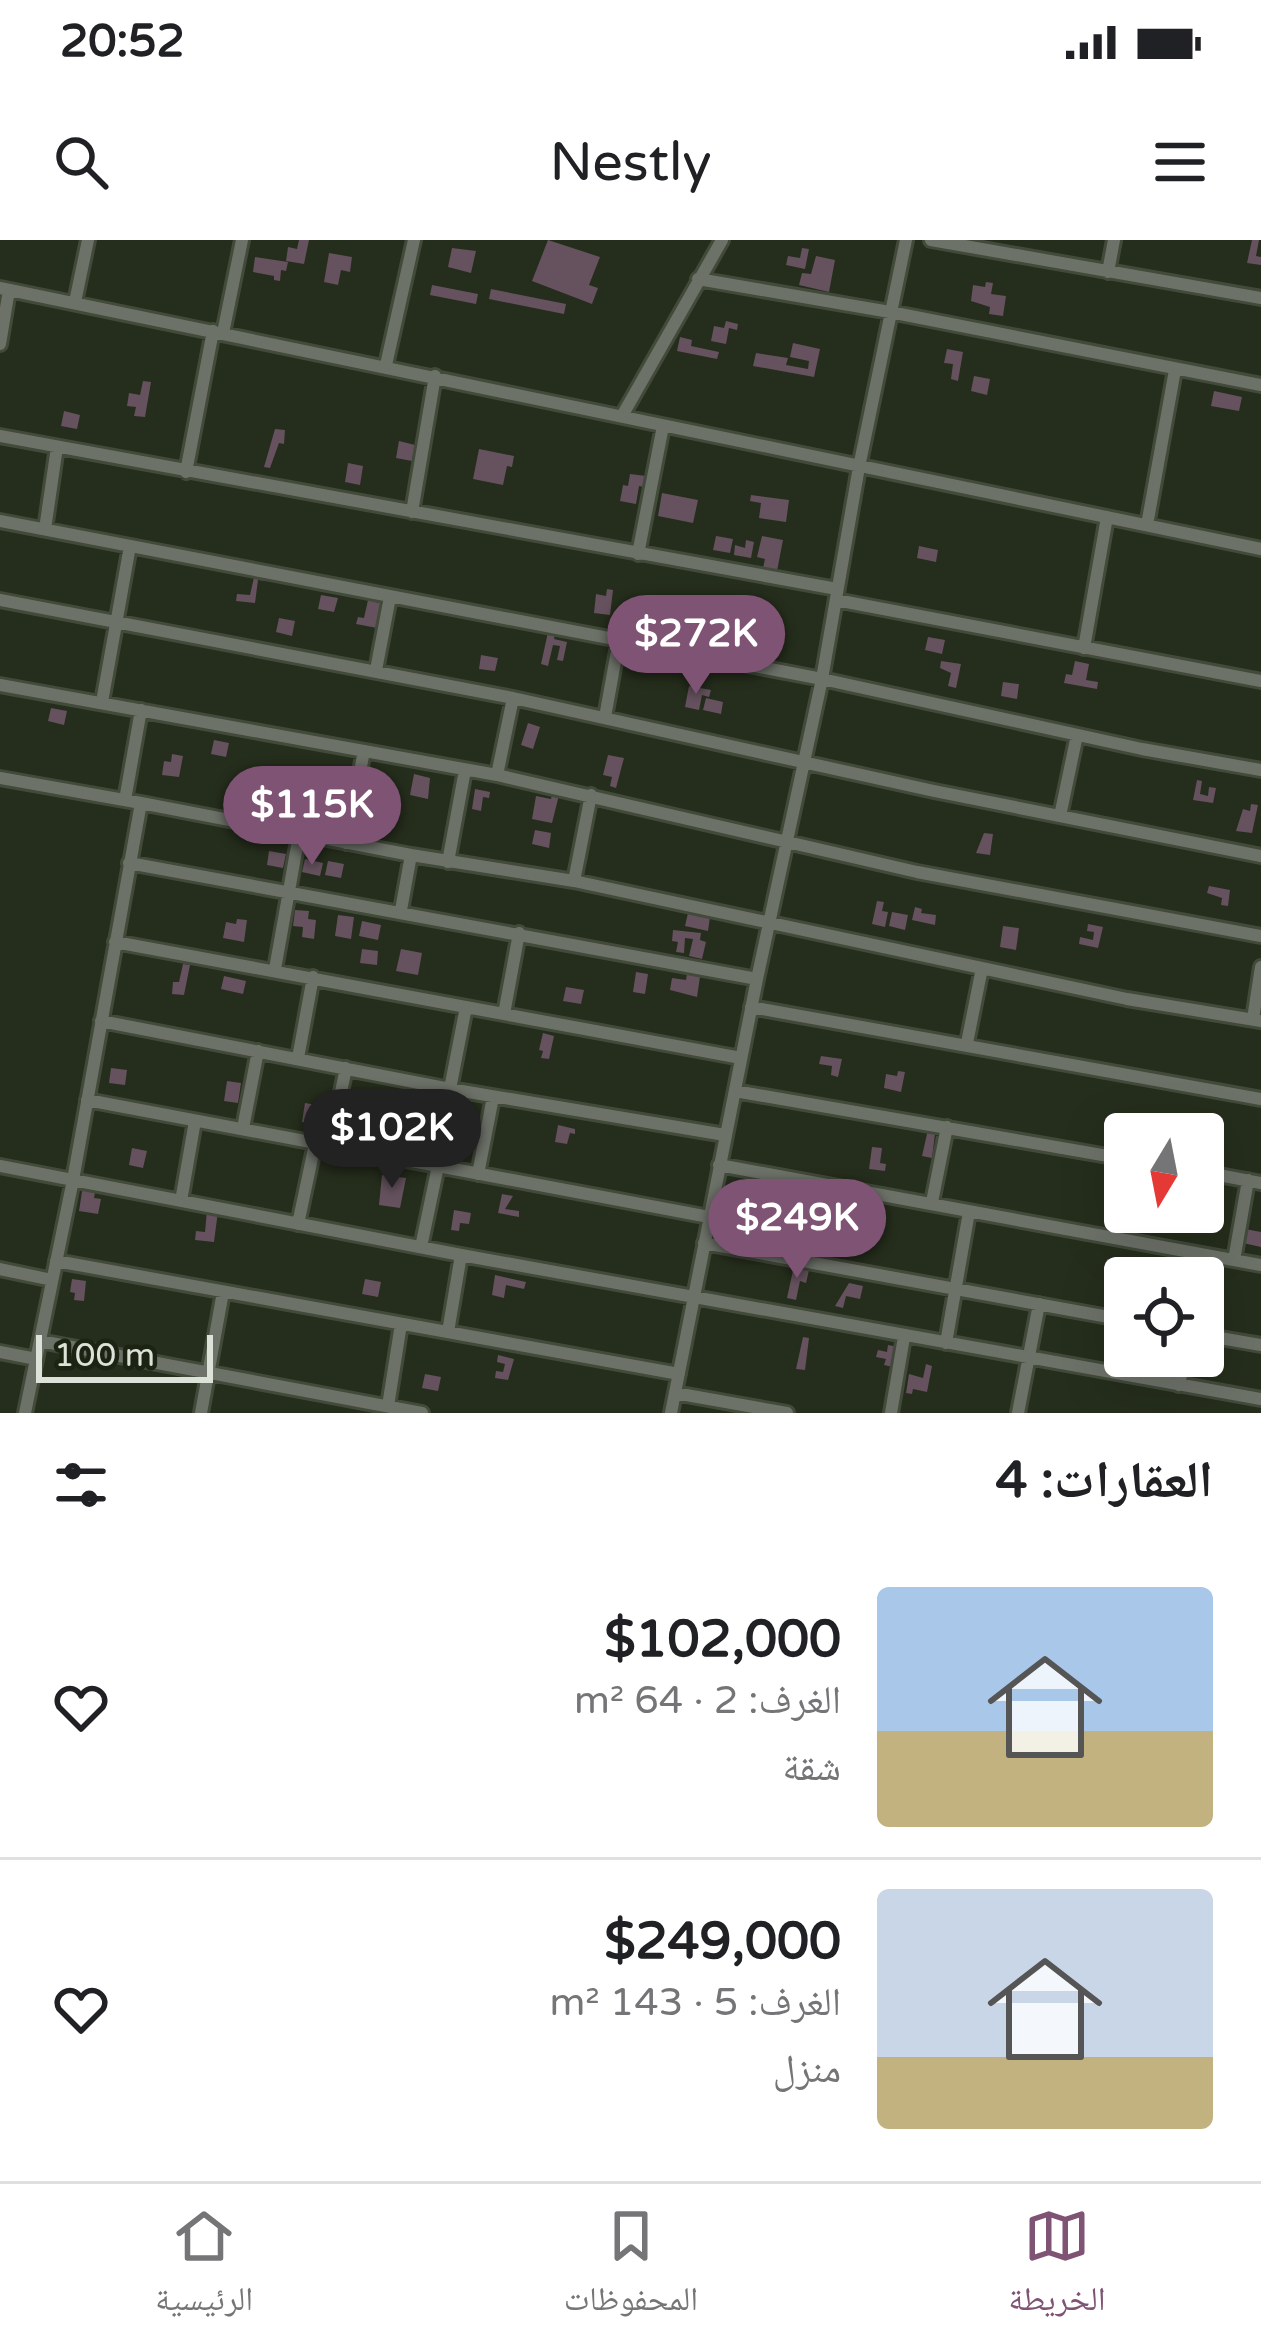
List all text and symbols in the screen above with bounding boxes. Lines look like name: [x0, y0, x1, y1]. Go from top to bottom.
text: 20:52: [60, 15, 185, 69]
icon: search: [48, 129, 114, 195]
icon: menu: [1147, 129, 1213, 195]
text: Nestly: [550, 130, 711, 195]
pin: $272K: [612, 595, 780, 697]
text: $272K: [634, 610, 758, 657]
pin: $115K: [228, 766, 396, 868]
text: $115K: [250, 781, 374, 828]
pin: $102K: [308, 1089, 476, 1191]
text: $102K: [330, 1104, 454, 1151]
north arrow: [1104, 1113, 1224, 1233]
map controls: [1104, 1113, 1224, 1377]
pin: $249K: [713, 1179, 881, 1281]
text: $249K: [735, 1194, 859, 1241]
button: locate: [1104, 1257, 1224, 1377]
scale bar: [36, 1329, 213, 1382]
text: 100 m: [54, 1336, 155, 1375]
text: العقارات: 4: [996, 1450, 1213, 1512]
icon: filters: [48, 1452, 114, 1518]
text: $102,000: [604, 1609, 841, 1671]
icon: home: [973, 1635, 1117, 1779]
icon: heart: [48, 1674, 114, 1740]
text: الغرف: 2 · 64 m²: [574, 1677, 841, 1724]
text: شقة: [783, 1744, 841, 1791]
text: $249,000: [604, 1911, 841, 1973]
icon: home: [973, 1937, 1117, 2081]
icon: heart: [48, 1976, 114, 2042]
text: الغرف: 5 · 143 m²: [549, 1979, 841, 2026]
text: منزل: [773, 2046, 841, 2093]
tab: الرئيسية: [155, 2203, 253, 2331]
tab: المحفوظات: [564, 2203, 698, 2331]
tab: الخريطة: [1009, 2203, 1106, 2331]

